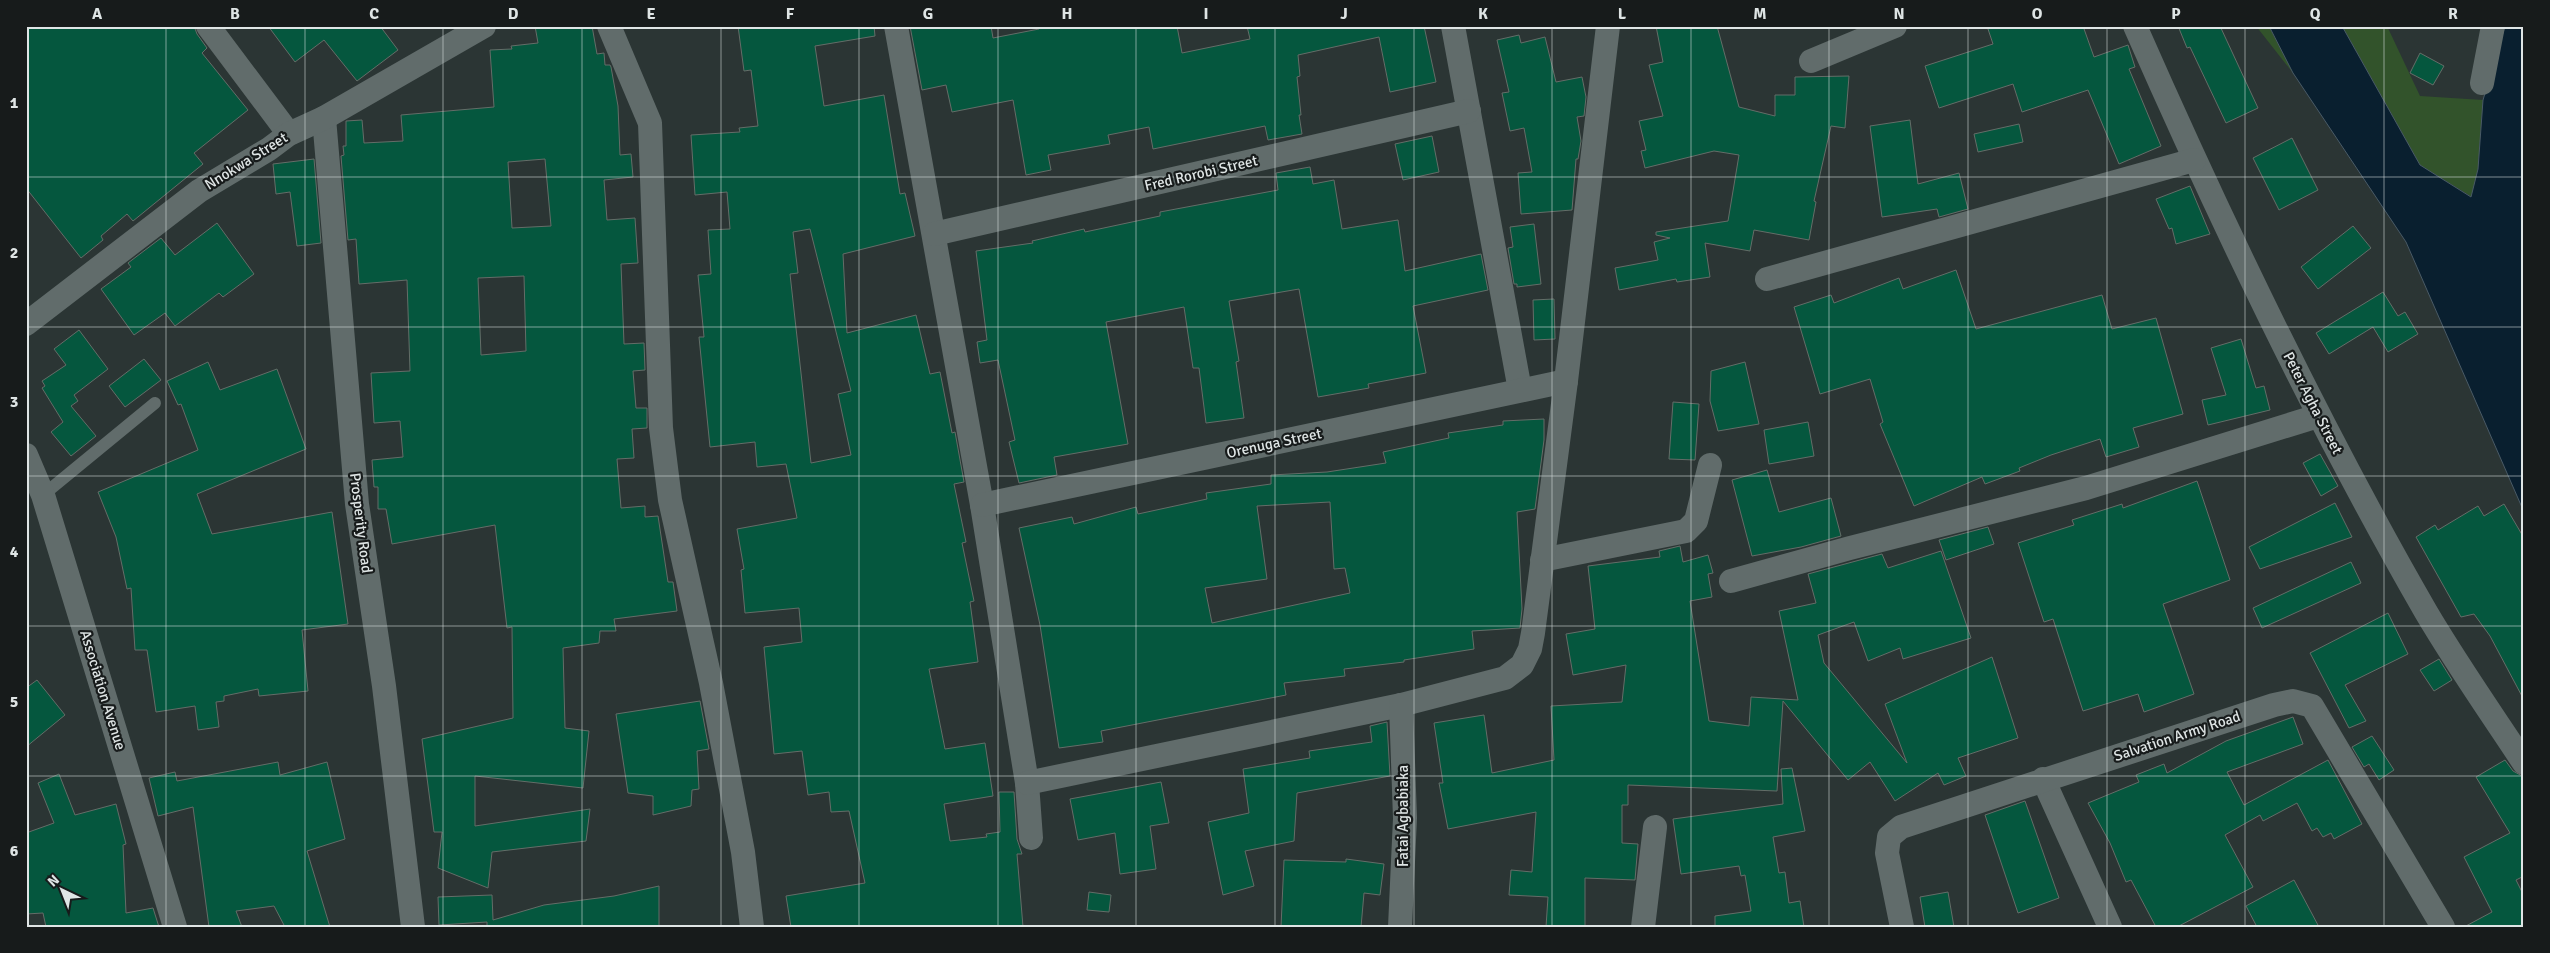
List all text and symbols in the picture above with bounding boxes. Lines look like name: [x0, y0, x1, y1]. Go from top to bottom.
text: A: [92, 4, 103, 24]
text: B: [230, 4, 240, 24]
text: C: [369, 4, 379, 24]
text: D: [508, 4, 519, 24]
text: E: [646, 4, 656, 24]
text: F: [786, 4, 795, 24]
text: G: [923, 4, 933, 24]
text: H: [1062, 4, 1072, 24]
text: I: [1203, 4, 1209, 24]
text: J: [1340, 4, 1348, 24]
text: K: [1478, 4, 1488, 24]
text: L: [1618, 4, 1627, 24]
text: M: [1753, 4, 1767, 24]
text: N: [1893, 4, 1905, 24]
text: O: [2032, 4, 2043, 24]
text: P: [2171, 4, 2181, 24]
text: Q: [2310, 4, 2321, 24]
text: R: [2448, 4, 2458, 24]
text: 1: [10, 93, 19, 113]
street label: Nnokwa Street: [201, 128, 291, 194]
street label: Fred Rorobi Street: [1143, 151, 1259, 195]
text: 2: [10, 243, 18, 263]
street label: Peter Agha Street: [2280, 349, 2346, 457]
text: 3: [10, 392, 18, 412]
street label: Orenuga Street: [1225, 424, 1323, 462]
street label: Prosperity Road: [346, 472, 376, 574]
text: 4: [10, 542, 19, 562]
street label: Association Avenue: [76, 628, 130, 752]
text: 5: [10, 692, 18, 712]
street label: Salvation Army Road: [2111, 707, 2243, 765]
street label: Fatai Agbabiaka: [1394, 765, 1412, 867]
text: 6: [10, 841, 19, 861]
north arrow: [38, 866, 88, 916]
text: N: [44, 871, 63, 890]

